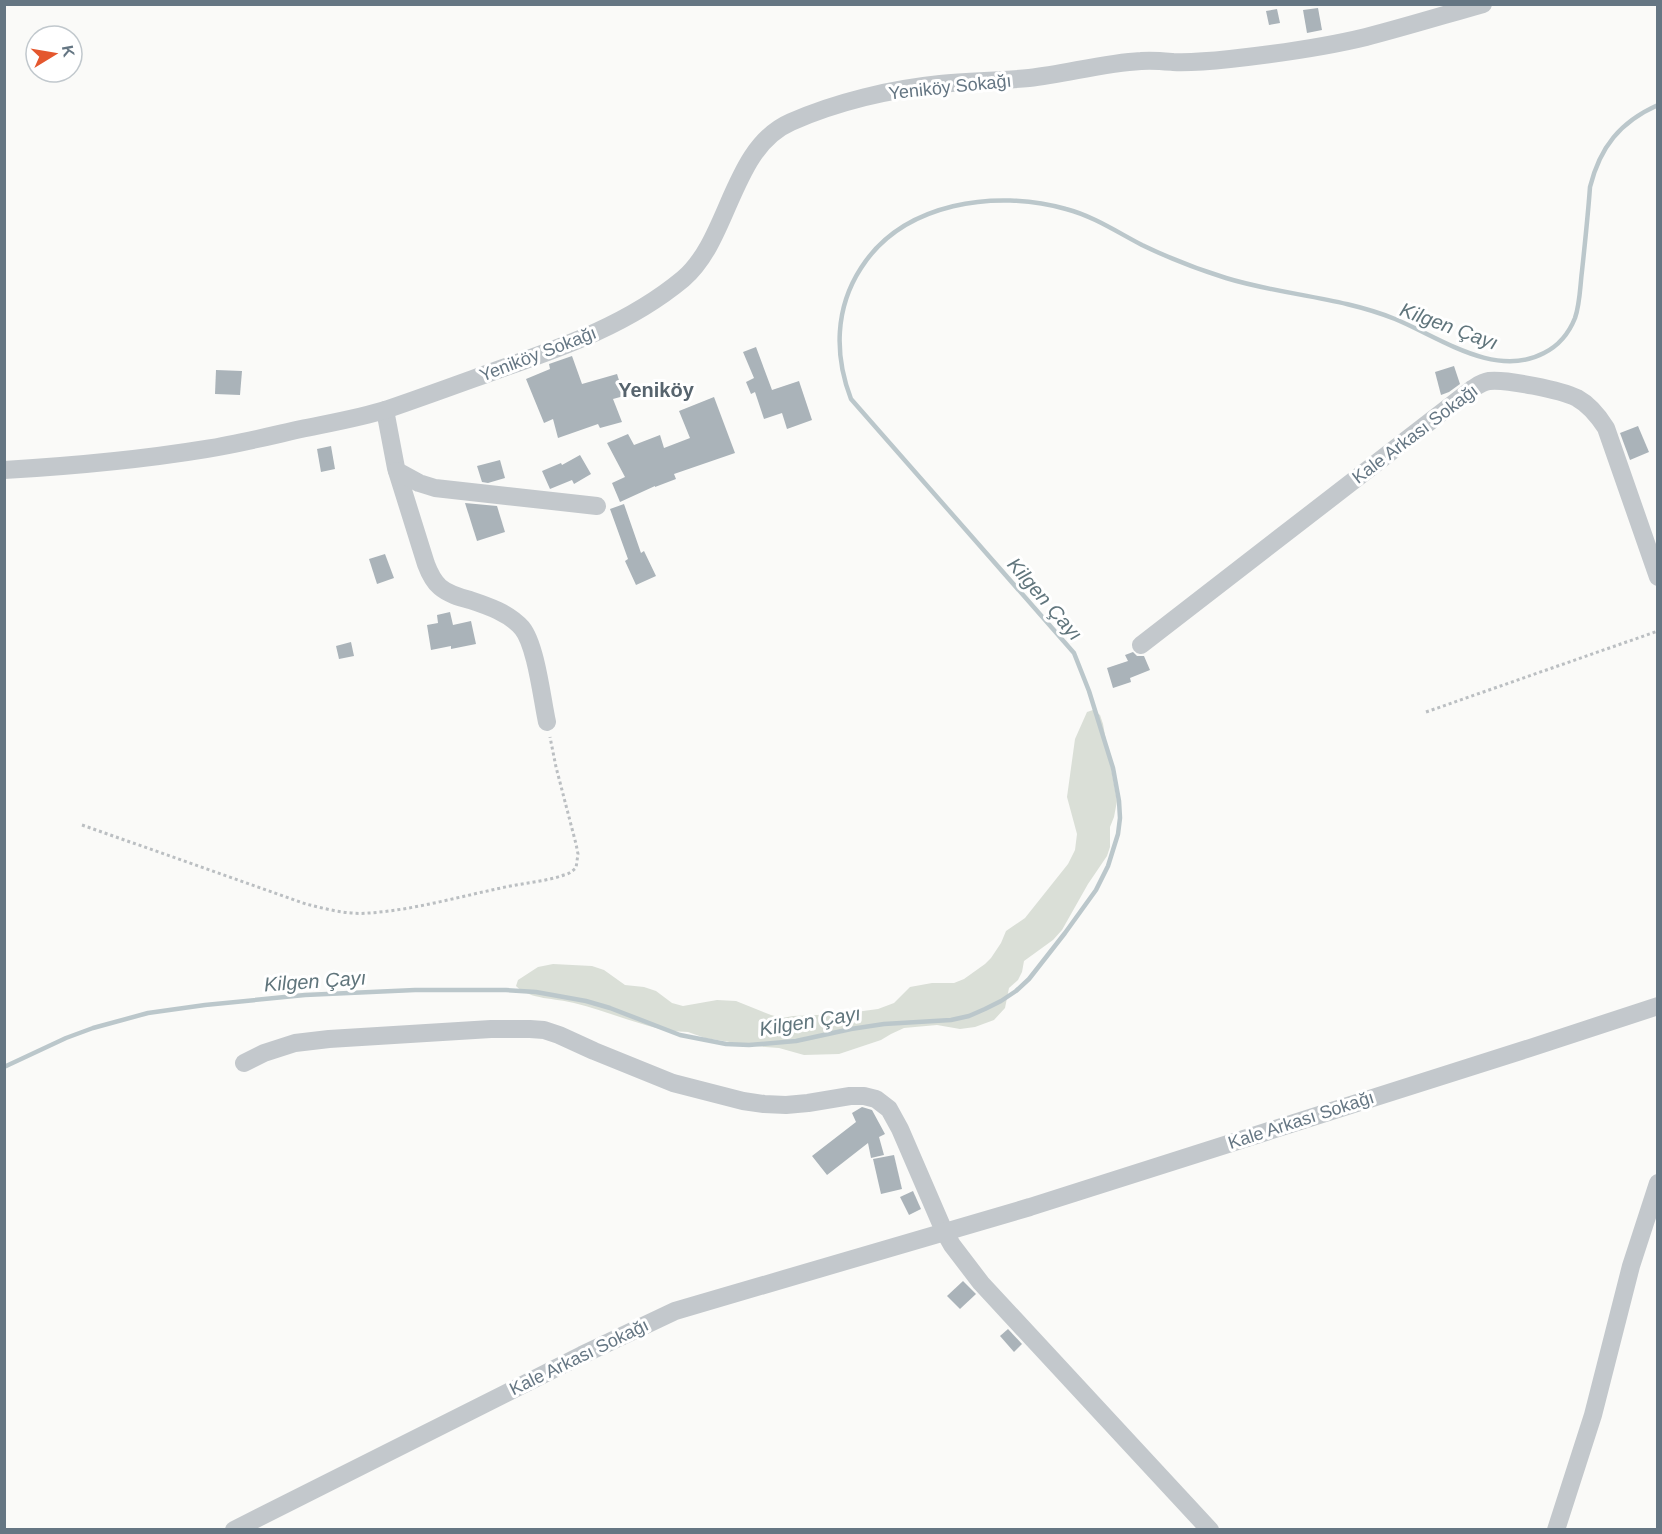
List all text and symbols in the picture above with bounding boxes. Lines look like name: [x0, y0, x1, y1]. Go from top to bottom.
north arrow: [24, 24, 84, 84]
text: K: [59, 44, 78, 59]
street label: Yeniköy Sokağı: [888, 71, 1012, 103]
water label: Kilgen Çayı: [1397, 298, 1501, 354]
street label: Yeniköy Sokağı: [477, 323, 599, 385]
district label: Yeniköy: [618, 379, 695, 401]
street label: Kale Arkası Sokağı: [1348, 380, 1482, 488]
water label: Kilgen Çayı: [1003, 553, 1087, 645]
water label: Kilgen Çayı: [263, 966, 367, 996]
water label: Kilgen Çayı: [758, 1002, 862, 1040]
street label: Kale Arkası Sokağı: [1226, 1087, 1376, 1153]
street label: Kale Arkası Sokağı: [506, 1315, 652, 1399]

